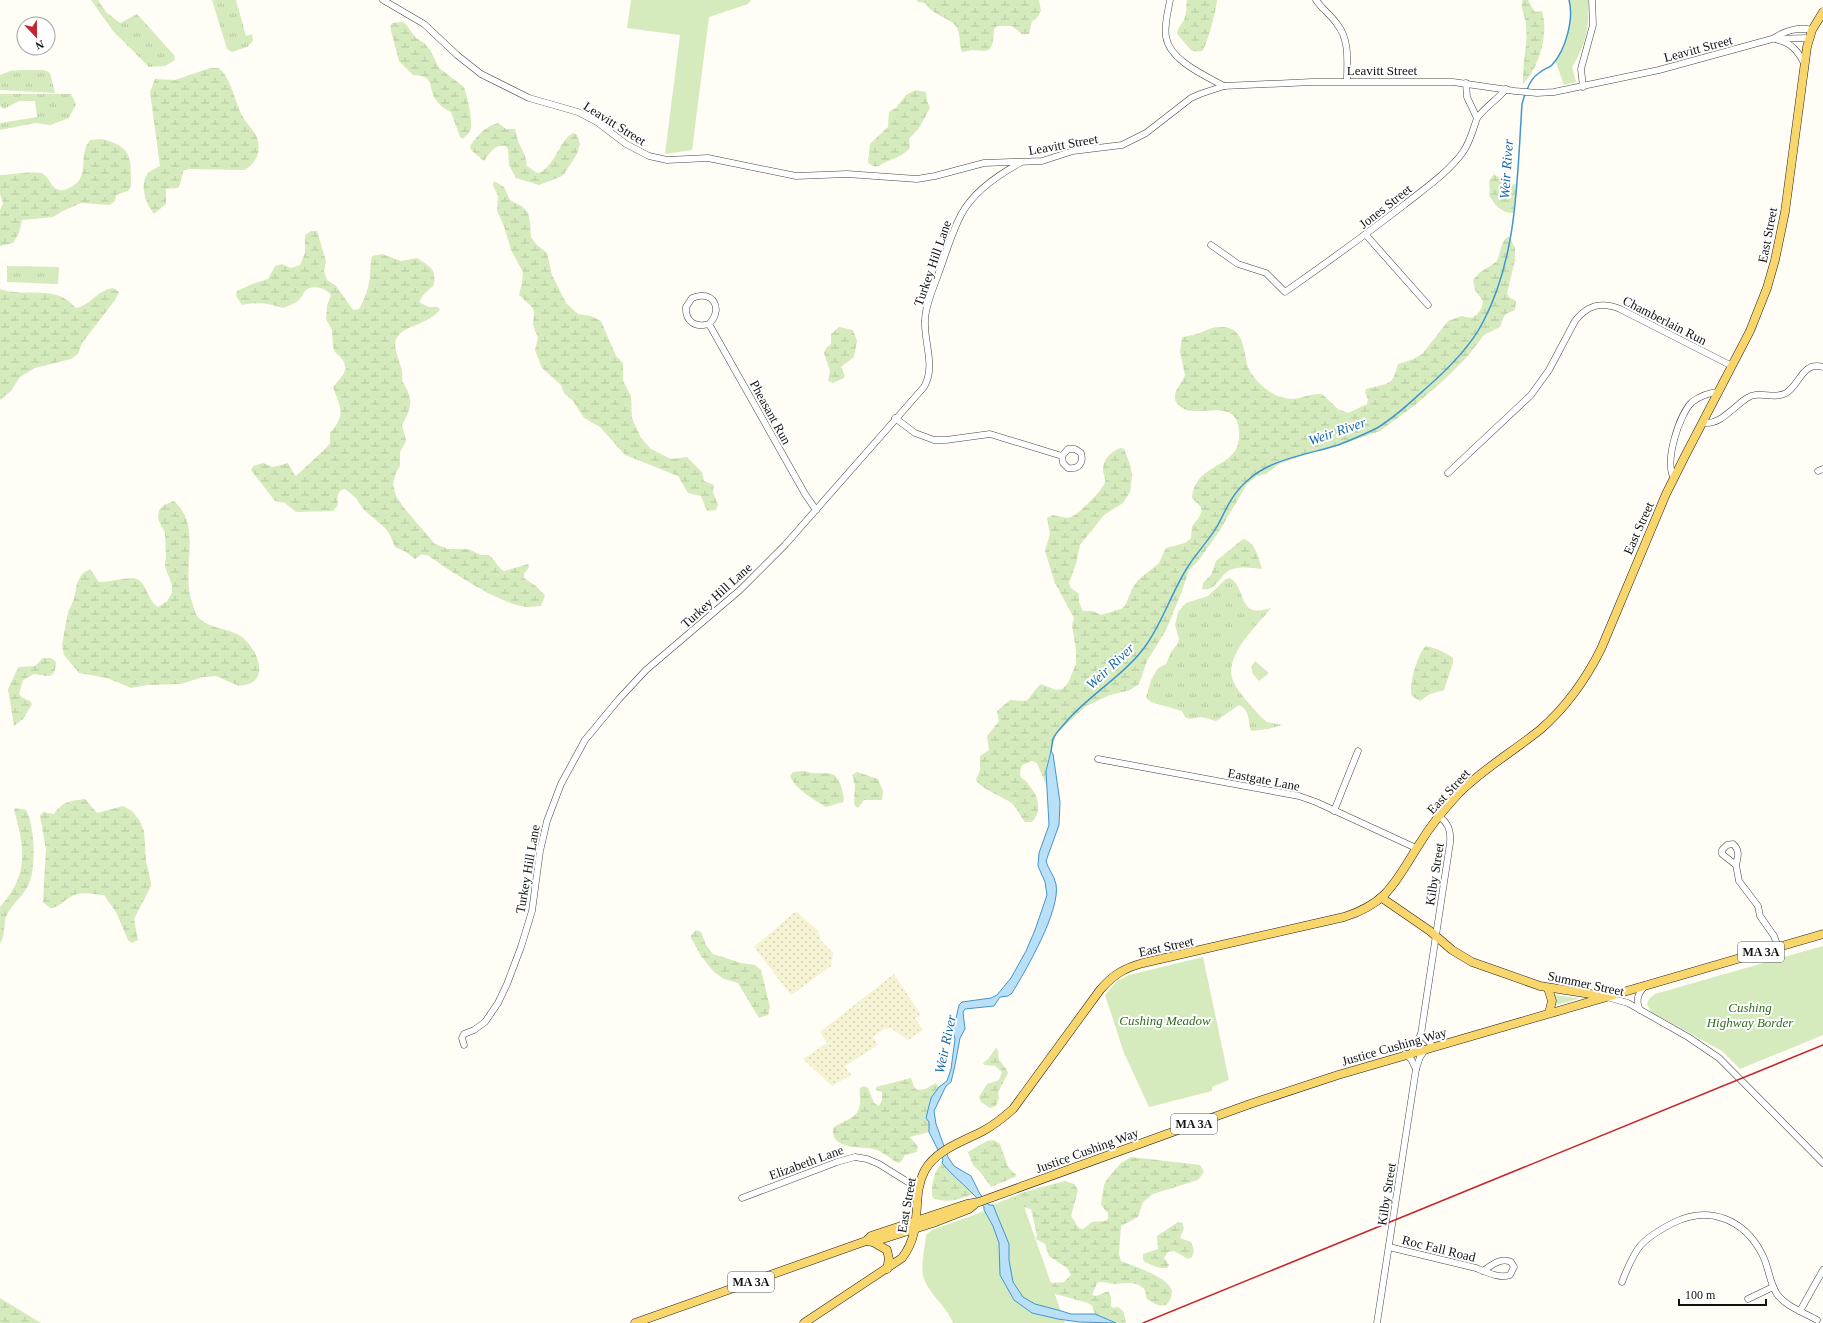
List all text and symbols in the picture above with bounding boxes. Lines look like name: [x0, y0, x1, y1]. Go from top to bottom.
north arrow: [16, 16, 56, 56]
street label: Leavitt Street: [1662, 32, 1734, 65]
text: N: [34, 38, 46, 52]
street label: Leavitt Street: [1347, 63, 1418, 78]
street label: Leavitt Street: [581, 98, 649, 149]
street label: Leavitt Street: [1027, 131, 1099, 158]
water label: Weir River: [1497, 138, 1516, 199]
street label: Jones Street: [1356, 181, 1415, 232]
street label: East Street: [1755, 206, 1780, 264]
street label: Turkey Hill Lane: [911, 218, 954, 308]
street label: Chamberlain Run: [1620, 293, 1710, 348]
street label: Pheasant Run: [747, 377, 795, 447]
water label: Weir River: [1306, 414, 1368, 448]
street label: East Street: [1620, 499, 1657, 557]
street label: Turkey Hill Lane: [678, 560, 755, 631]
water label: Weir River: [1083, 640, 1138, 692]
street label: Eastgate Lane: [1227, 765, 1302, 794]
street label: East Street: [1424, 765, 1473, 817]
street label: Turkey Hill Lane: [512, 823, 543, 915]
street label: Kilby Street: [1422, 841, 1447, 906]
street label: East Street: [1137, 933, 1195, 960]
road number: MA 3A: [1738, 942, 1784, 962]
street label: Summer Street: [1546, 968, 1626, 999]
park label: Cushing Highway Border: [1706, 1000, 1794, 1030]
water label: Weir River: [932, 1013, 959, 1075]
park label: Cushing Meadow: [1119, 1013, 1211, 1028]
street label: Justice Cushing Way: [1340, 1024, 1449, 1069]
road number: MA 3A: [1171, 1114, 1217, 1134]
street label: Justice Cushing Way: [1034, 1125, 1141, 1176]
street label: Elizabeth Lane: [767, 1142, 846, 1183]
street label: Kilby Street: [1374, 1161, 1399, 1226]
street label: East Street: [894, 1176, 919, 1234]
street label: Roc Fall Road: [1401, 1232, 1478, 1265]
road number: MA 3A: [728, 1272, 774, 1292]
scale bar: [1679, 1281, 1766, 1307]
text: 100 m: [1685, 1288, 1716, 1302]

